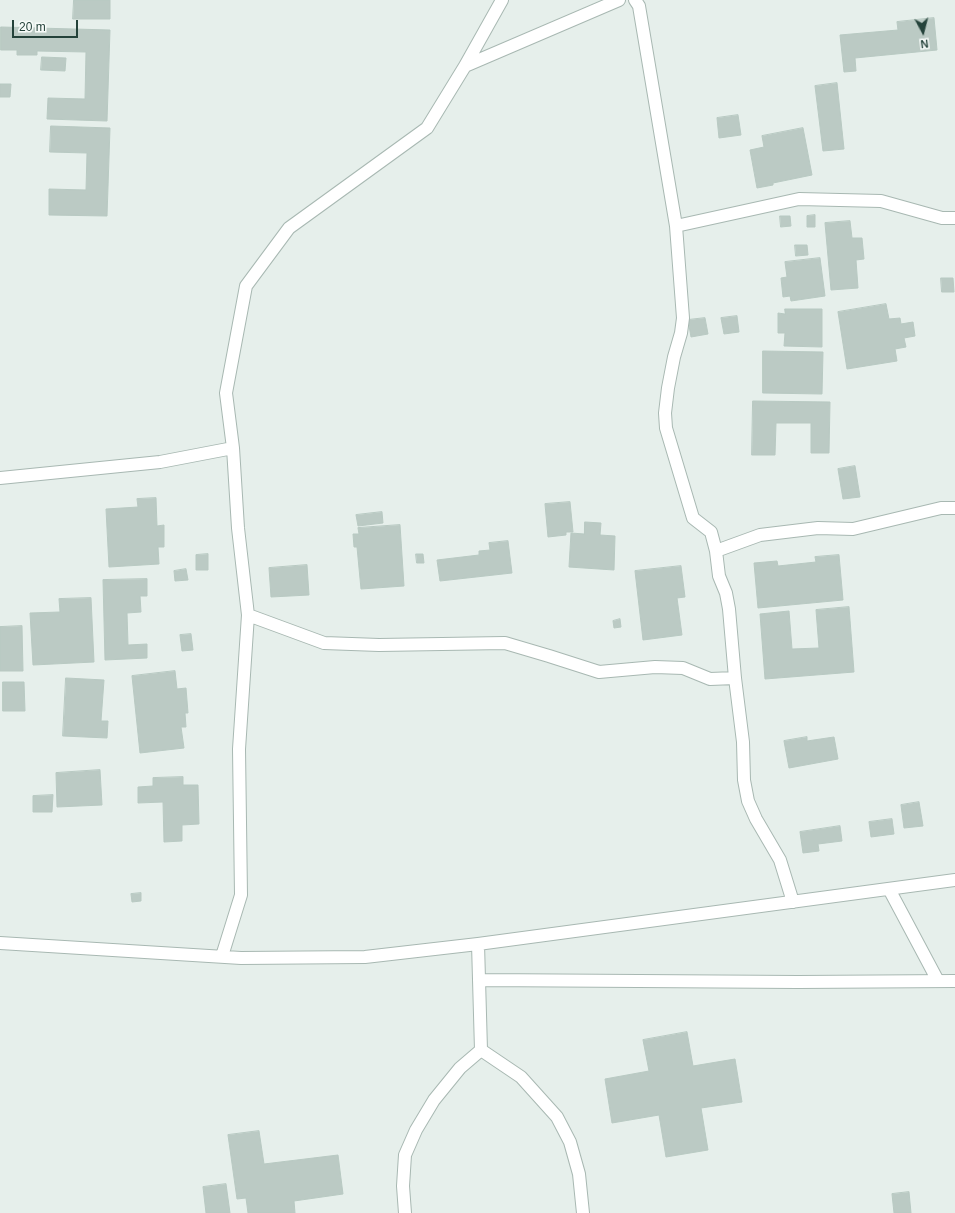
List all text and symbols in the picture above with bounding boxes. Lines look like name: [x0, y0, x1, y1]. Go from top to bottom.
scale bar: [14, 12, 80, 38]
north arrow: [903, 12, 943, 52]
text: 20 m: [19, 20, 46, 34]
text: N: [920, 37, 929, 50]

